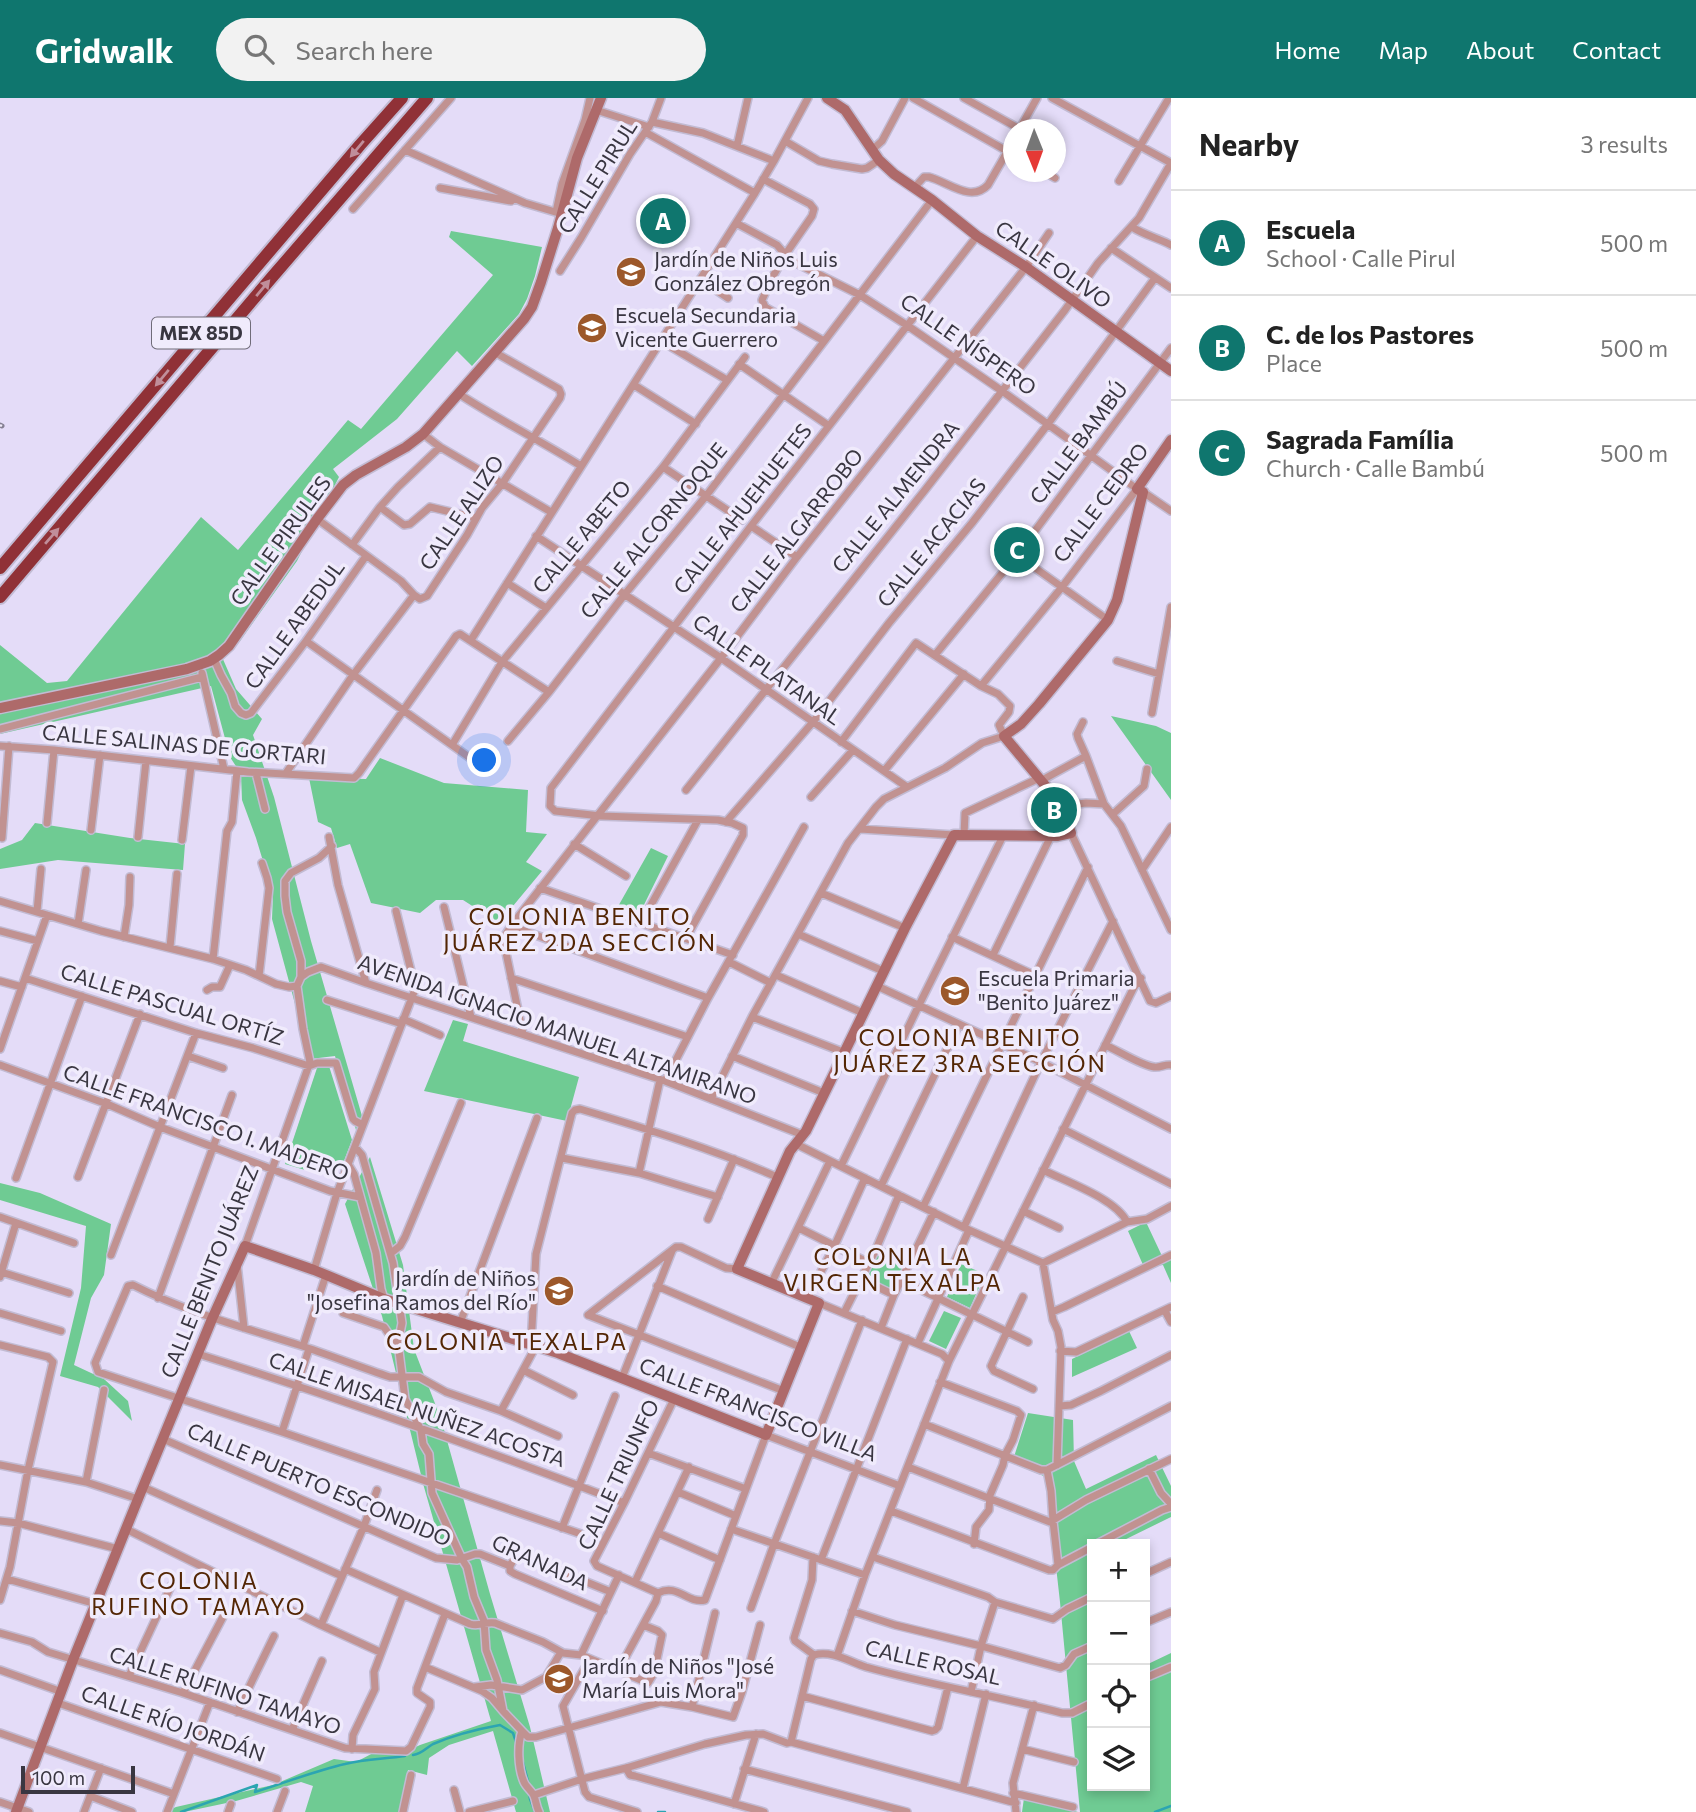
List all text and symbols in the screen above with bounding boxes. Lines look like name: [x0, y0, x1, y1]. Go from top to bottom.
search box: [216, 18, 706, 81]
text: Gridwalk: [35, 29, 174, 70]
icon: search: [240, 30, 278, 68]
text: Search here: [296, 34, 433, 65]
text: Home: [1275, 35, 1341, 64]
text: Map: [1379, 35, 1428, 64]
text: About: [1466, 35, 1534, 64]
text: Contact: [1572, 35, 1661, 64]
street label: CALLE PIRUL: [552, 115, 642, 238]
north arrow: [1003, 119, 1066, 182]
text: Nearby: [1199, 125, 1299, 162]
text: 3 results: [1581, 130, 1668, 158]
one-way arrow: [350, 141, 365, 158]
pin: A: [640, 195, 686, 247]
text: Escuela: [1266, 213, 1355, 244]
street label: CALLE OLIVO: [991, 215, 1117, 313]
text: A: [1214, 229, 1230, 257]
text: 500 m: [1600, 229, 1668, 257]
text: School · Calle Pirul: [1266, 244, 1456, 272]
place label: Jardín de Niños Luis González Obregón: [654, 246, 838, 295]
school or university icon: Jardín de Niños Luis González Obregón: [614, 255, 648, 289]
one-way arrow: [255, 279, 270, 296]
street label: CALLE NÍSPERO: [896, 288, 1042, 400]
place label: Escuela Secundaria Vicente Guerrero: [615, 302, 796, 351]
school or university icon: Escuela Secundaria Vicente Guerrero: [575, 311, 609, 345]
road number: MEX 85D: [152, 317, 250, 348]
text: C. de los Pastores: [1266, 318, 1474, 349]
text: B: [1214, 334, 1230, 362]
text: 500 m: [1600, 334, 1668, 362]
text: Place: [1266, 349, 1322, 377]
one-way arrow: [155, 370, 170, 387]
street label: CALLE BAMBÚ: [1024, 376, 1132, 508]
street label: CALLE ALMENDRA: [826, 415, 964, 577]
street label: CALLE AHUEHUETES: [668, 418, 816, 598]
text: Sagrada Família: [1266, 423, 1454, 454]
street label: CALLE ALCORNOQUE: [574, 437, 731, 623]
street label: CALLE CEDRO: [1047, 438, 1153, 567]
text: C: [1214, 439, 1230, 467]
text: 500 m: [1600, 439, 1668, 467]
street label: CALLE ALGARROBO: [724, 443, 868, 617]
street label: CALLE ALIZO: [413, 450, 508, 574]
text: Church · Calle Bambú: [1266, 454, 1485, 482]
street label: CALLE PIRULES: [224, 470, 335, 610]
street label: CALLE ACACIAS: [871, 473, 990, 612]
street label: CALLE ABETO: [526, 474, 635, 598]
pin: C: [994, 524, 1040, 576]
one-way arrow: [44, 527, 60, 545]
street label: CALLE ABEDUL: [239, 555, 349, 693]
street label: CALLE PLATANAL: [689, 608, 847, 729]
street label: CALLE SALINAS DE GORTARI: [41, 719, 327, 768]
your location: [467, 743, 501, 777]
pin: B: [1031, 784, 1077, 836]
district label: COLONIA BENITO JUÁREZ 2DA SECCIÓN: [443, 902, 717, 956]
street label: AVENIDA IGNACIO MANUEL ALTAMIRANO: [355, 948, 760, 1109]
street label: CALLE PASCUAL ORTÍZ: [58, 958, 287, 1049]
place label: Escuela Primaria "Benito Juárez": [978, 965, 1135, 1014]
school or university icon: Escuela Primaria "Benito Juárez": [938, 974, 972, 1008]
district label: COLONIA BENITO JUÁREZ 3RA SECCIÓN: [833, 1023, 1107, 1077]
street label: CALLE FRANCISCO I. MADERO: [60, 1058, 353, 1185]
street label: CALLE BENITO JUÁREZ: [154, 1161, 263, 1381]
district label: COLONIA LA VIRGEN TEXALPA: [783, 1242, 1003, 1296]
place label: Jardín de Niños "Josefina Ramos del Río": [307, 1265, 536, 1314]
school or university icon: Jardín de Niños "Josefina Ramos del Río": [542, 1274, 576, 1308]
district label: COLONIA TEXALPA: [386, 1327, 628, 1355]
street label: CALLE MISAEL NUÑEZ ACOSTA: [266, 1346, 569, 1471]
street label: CALLE FRANCISCO VILLA: [636, 1352, 881, 1466]
street label: CALLE TRIUNFO: [572, 1395, 663, 1554]
street label: CALLE PUERTO ESCONDIDO: [184, 1417, 455, 1551]
street label: GRANADA: [488, 1528, 593, 1595]
map controls: [1087, 1539, 1150, 1791]
button: +: [1087, 1539, 1150, 1602]
district label: COLONIA RUFINO TAMAYO: [91, 1566, 307, 1620]
button: −: [1087, 1602, 1150, 1665]
street label: CALLE ROSAL: [863, 1634, 1004, 1689]
street label: CALLE RUFINO TAMAYO: [106, 1640, 345, 1739]
place label: Jardín de Niños "José María Luis Mora": [582, 1653, 774, 1702]
school or university icon: Jardín de Niños "José María Luis Mora": [542, 1662, 576, 1696]
button: locate: [1087, 1665, 1150, 1728]
street label: CALLE RÍO JORDÁN: [78, 1679, 269, 1766]
button: layers: [1087, 1728, 1150, 1791]
scale bar: [21, 1763, 135, 1795]
text: 100 m: [32, 1766, 85, 1789]

